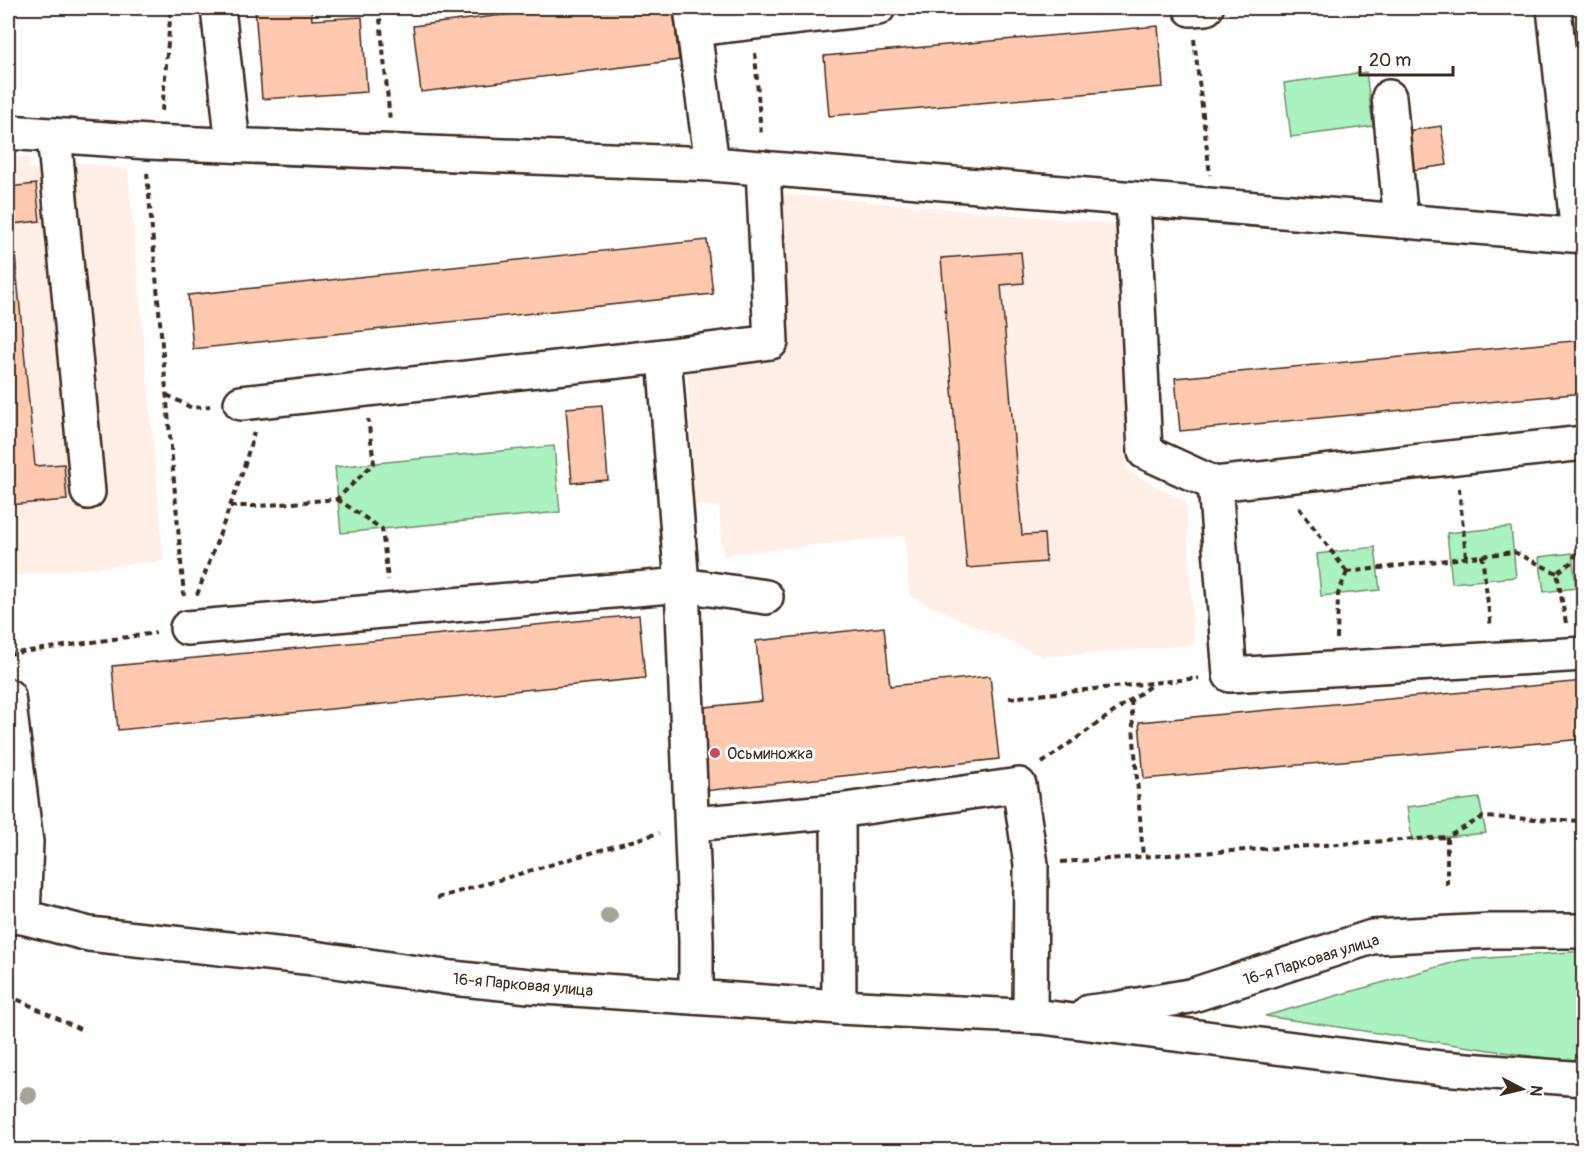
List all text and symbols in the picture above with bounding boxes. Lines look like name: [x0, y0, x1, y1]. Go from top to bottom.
scale bar: [1360, 39, 1453, 77]
text: 20 m: [1369, 49, 1411, 72]
place label: Осьминожка: [727, 744, 813, 764]
marker: Осьминожка: [708, 746, 722, 760]
street label: 16-я Парковая улица: [1241, 930, 1382, 990]
street label: 16-я Парковая улица: [452, 969, 594, 1001]
north arrow: [1492, 1059, 1552, 1119]
text: N: [1525, 1084, 1546, 1097]

